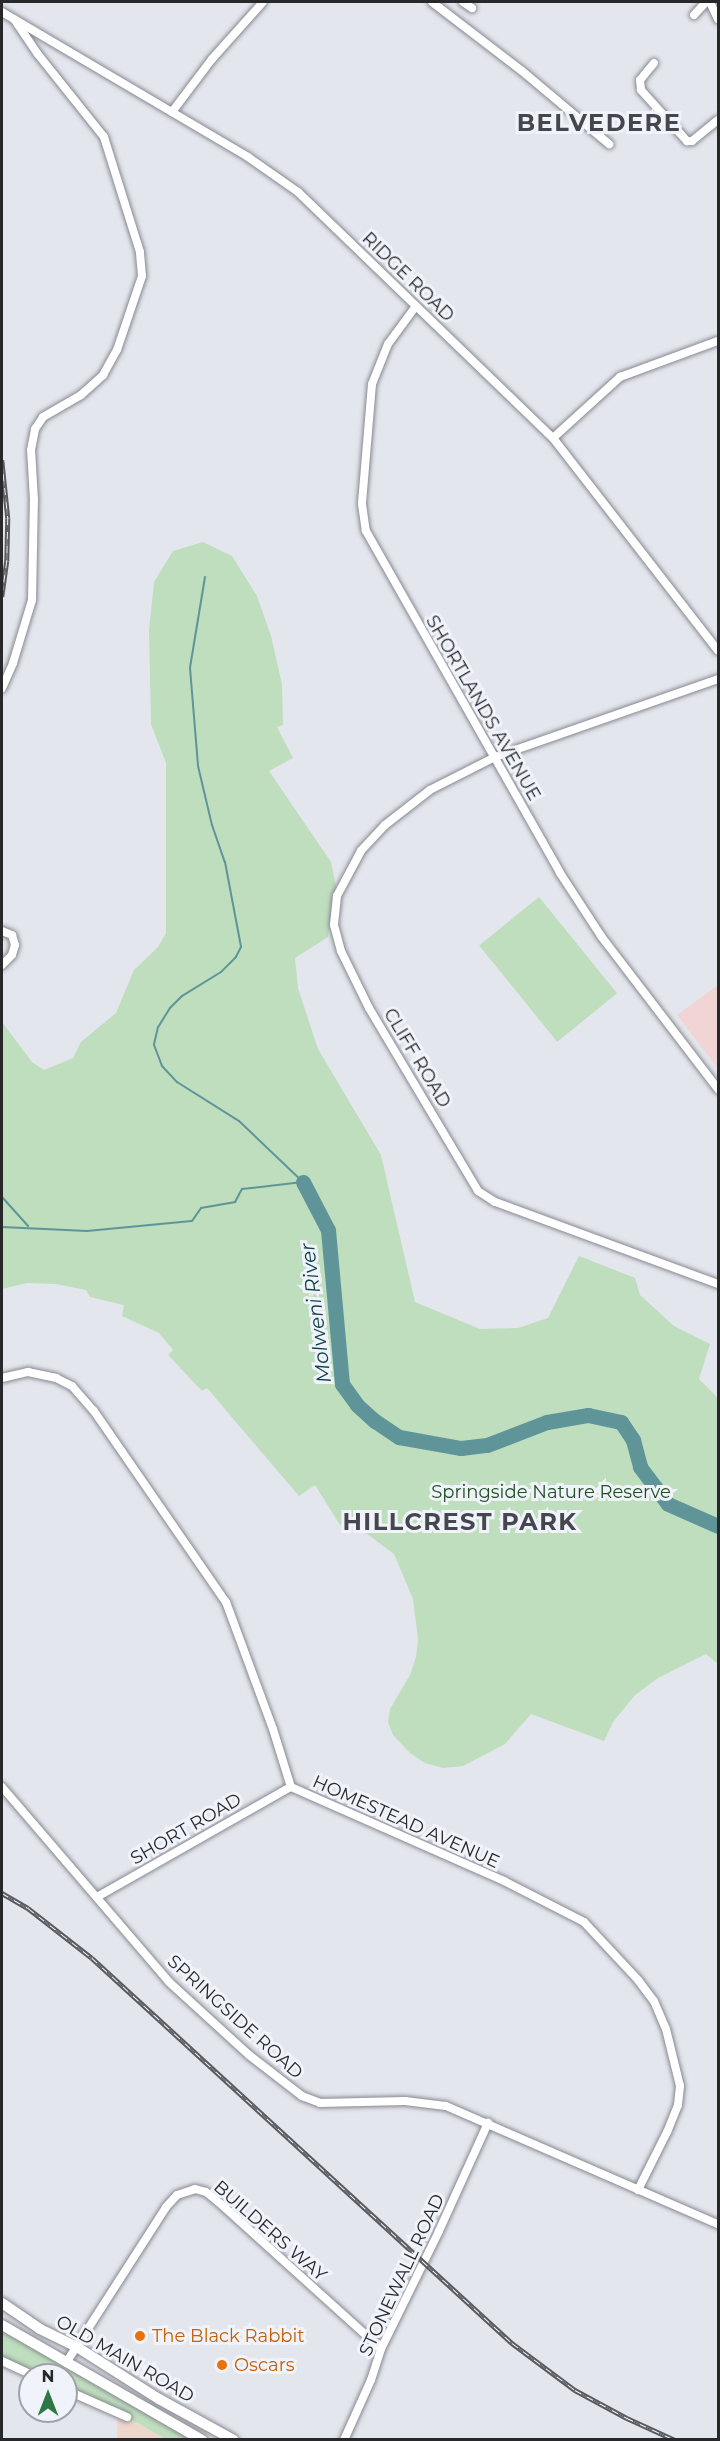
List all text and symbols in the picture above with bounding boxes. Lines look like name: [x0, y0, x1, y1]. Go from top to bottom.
district label: BELVEDERE: [517, 109, 681, 137]
street label: RIDGE ROAD: [357, 228, 459, 326]
street label: SHORTLANDS AVENUE: [421, 612, 545, 804]
street label: CLIFF ROAD: [379, 1004, 455, 1112]
water label: Molweni River: [295, 1242, 337, 1384]
park label: Springside Nature Reserve: [431, 1481, 671, 1503]
district label: HILLCREST PARK: [342, 1508, 578, 1536]
street label: HOMESTEAD AVENUE: [309, 1771, 503, 1873]
street label: SHORT ROAD: [127, 1789, 245, 1869]
street label: SPRINGSIDE ROAD: [163, 1951, 307, 2083]
street label: BUILDERS WAY: [209, 2176, 331, 2286]
street label: STONEWALL ROAD: [355, 2190, 449, 2360]
street label: OLD MAIN ROAD: [52, 2311, 198, 2407]
place label: The Black Rabbit: [152, 2325, 305, 2347]
marker: The Black Rabbit: [133, 2329, 147, 2343]
place label: Oscars: [234, 2354, 295, 2376]
marker: Oscars: [215, 2358, 229, 2372]
north arrow: [18, 2363, 78, 2423]
text: N: [42, 2367, 54, 2386]

